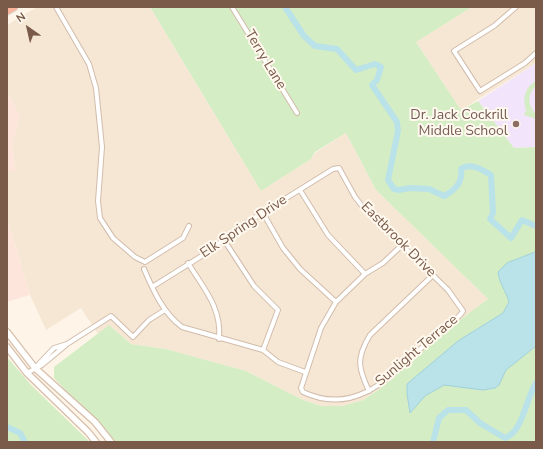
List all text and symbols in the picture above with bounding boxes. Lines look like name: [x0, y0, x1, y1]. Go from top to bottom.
north arrow: [8, 8, 48, 48]
text: N: [13, 9, 29, 26]
street label: Terry Lane: [241, 27, 289, 93]
place label: Dr. Jack Cockrill Middle School: [410, 108, 508, 140]
marker: Dr. Jack Cockrill Middle School: [511, 119, 521, 129]
street label: Elk Spring Drive: [197, 192, 291, 262]
street label: Eastbrook Drive: [357, 199, 439, 281]
street label: Sunlight Terrace: [372, 312, 462, 390]

